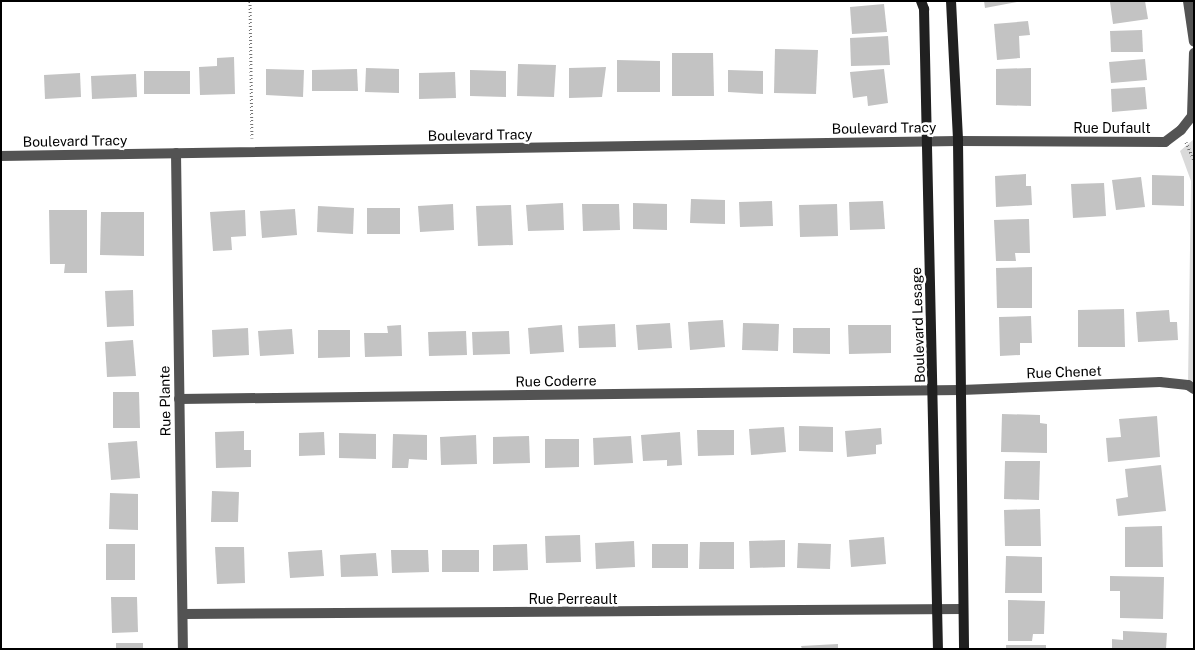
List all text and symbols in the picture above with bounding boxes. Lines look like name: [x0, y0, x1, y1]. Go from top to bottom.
street label: Boulevard Tracy: [831, 119, 937, 137]
street label: Rue Dufault: [1073, 120, 1151, 136]
street label: Boulevard Tracy: [427, 126, 533, 144]
street label: Boulevard Tracy: [22, 132, 128, 150]
street label: Boulevard Lesage: [908, 267, 928, 383]
street label: Rue Chenet: [1026, 362, 1102, 382]
street label: Rue Plante: [156, 366, 174, 436]
street label: Rue Coderre: [515, 372, 597, 390]
street label: Rue Perreault: [528, 591, 618, 607]

